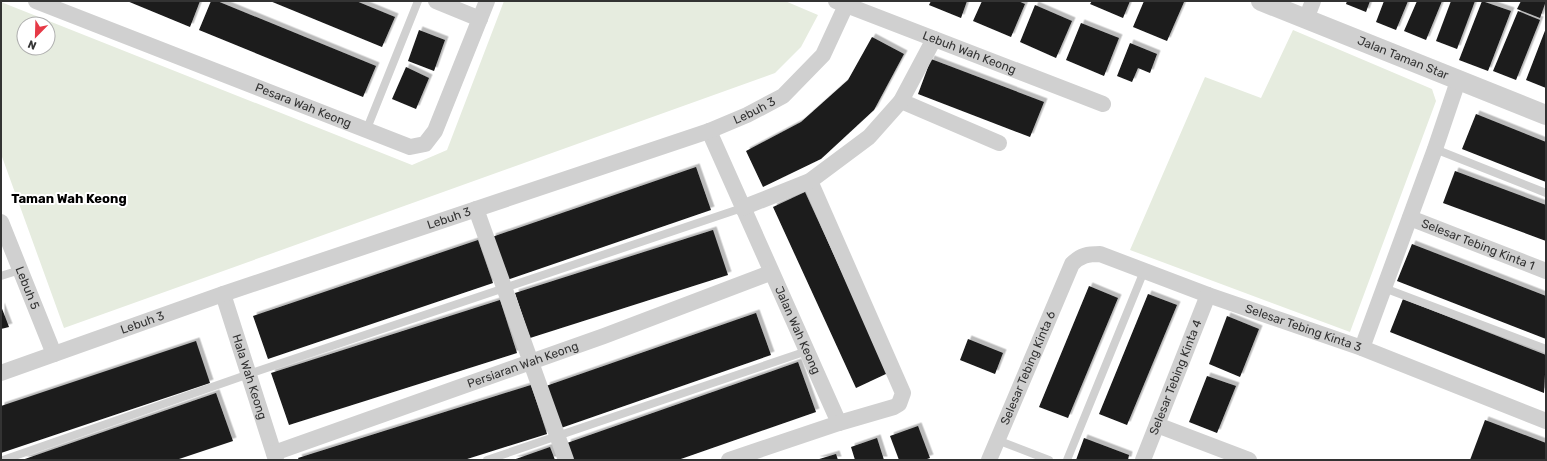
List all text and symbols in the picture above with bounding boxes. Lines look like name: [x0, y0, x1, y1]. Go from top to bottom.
north arrow: [16, 16, 56, 56]
street label: Lebuh Wah Keong: [921, 28, 1018, 77]
street label: Jalan Taman Star: [1355, 33, 1451, 82]
text: N: [26, 37, 38, 52]
street label: Pesara Wah Keong: [253, 80, 353, 130]
street label: Lebuh 3: [731, 94, 778, 127]
district label: Taman Wah Keong: [11, 191, 127, 206]
street label: Lebuh 3: [425, 204, 473, 232]
street label: Selesar Tebing Kinta 1: [1419, 216, 1537, 273]
street label: Lebuh 5: [13, 264, 42, 311]
street label: Jalan Wah Keong: [772, 284, 823, 376]
street label: Selesar Tebing Kinta 3: [1243, 301, 1364, 354]
street label: Lebuh 3: [119, 309, 166, 337]
street label: Selesar Tebing Kinta 6: [998, 309, 1058, 427]
street label: Selesar Tebing Kinta 4: [1147, 317, 1205, 437]
street label: Hala Wah Keong: [229, 333, 270, 421]
street label: Persiaran Wah Keong: [465, 339, 580, 391]

